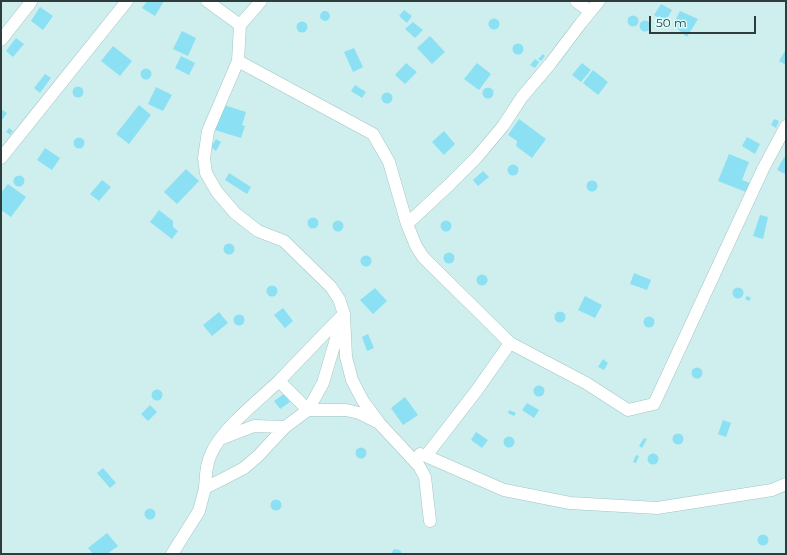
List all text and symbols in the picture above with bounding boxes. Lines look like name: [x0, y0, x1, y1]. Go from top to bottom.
scale bar: [651, 8, 758, 34]
text: 50 m: [656, 15, 687, 30]

